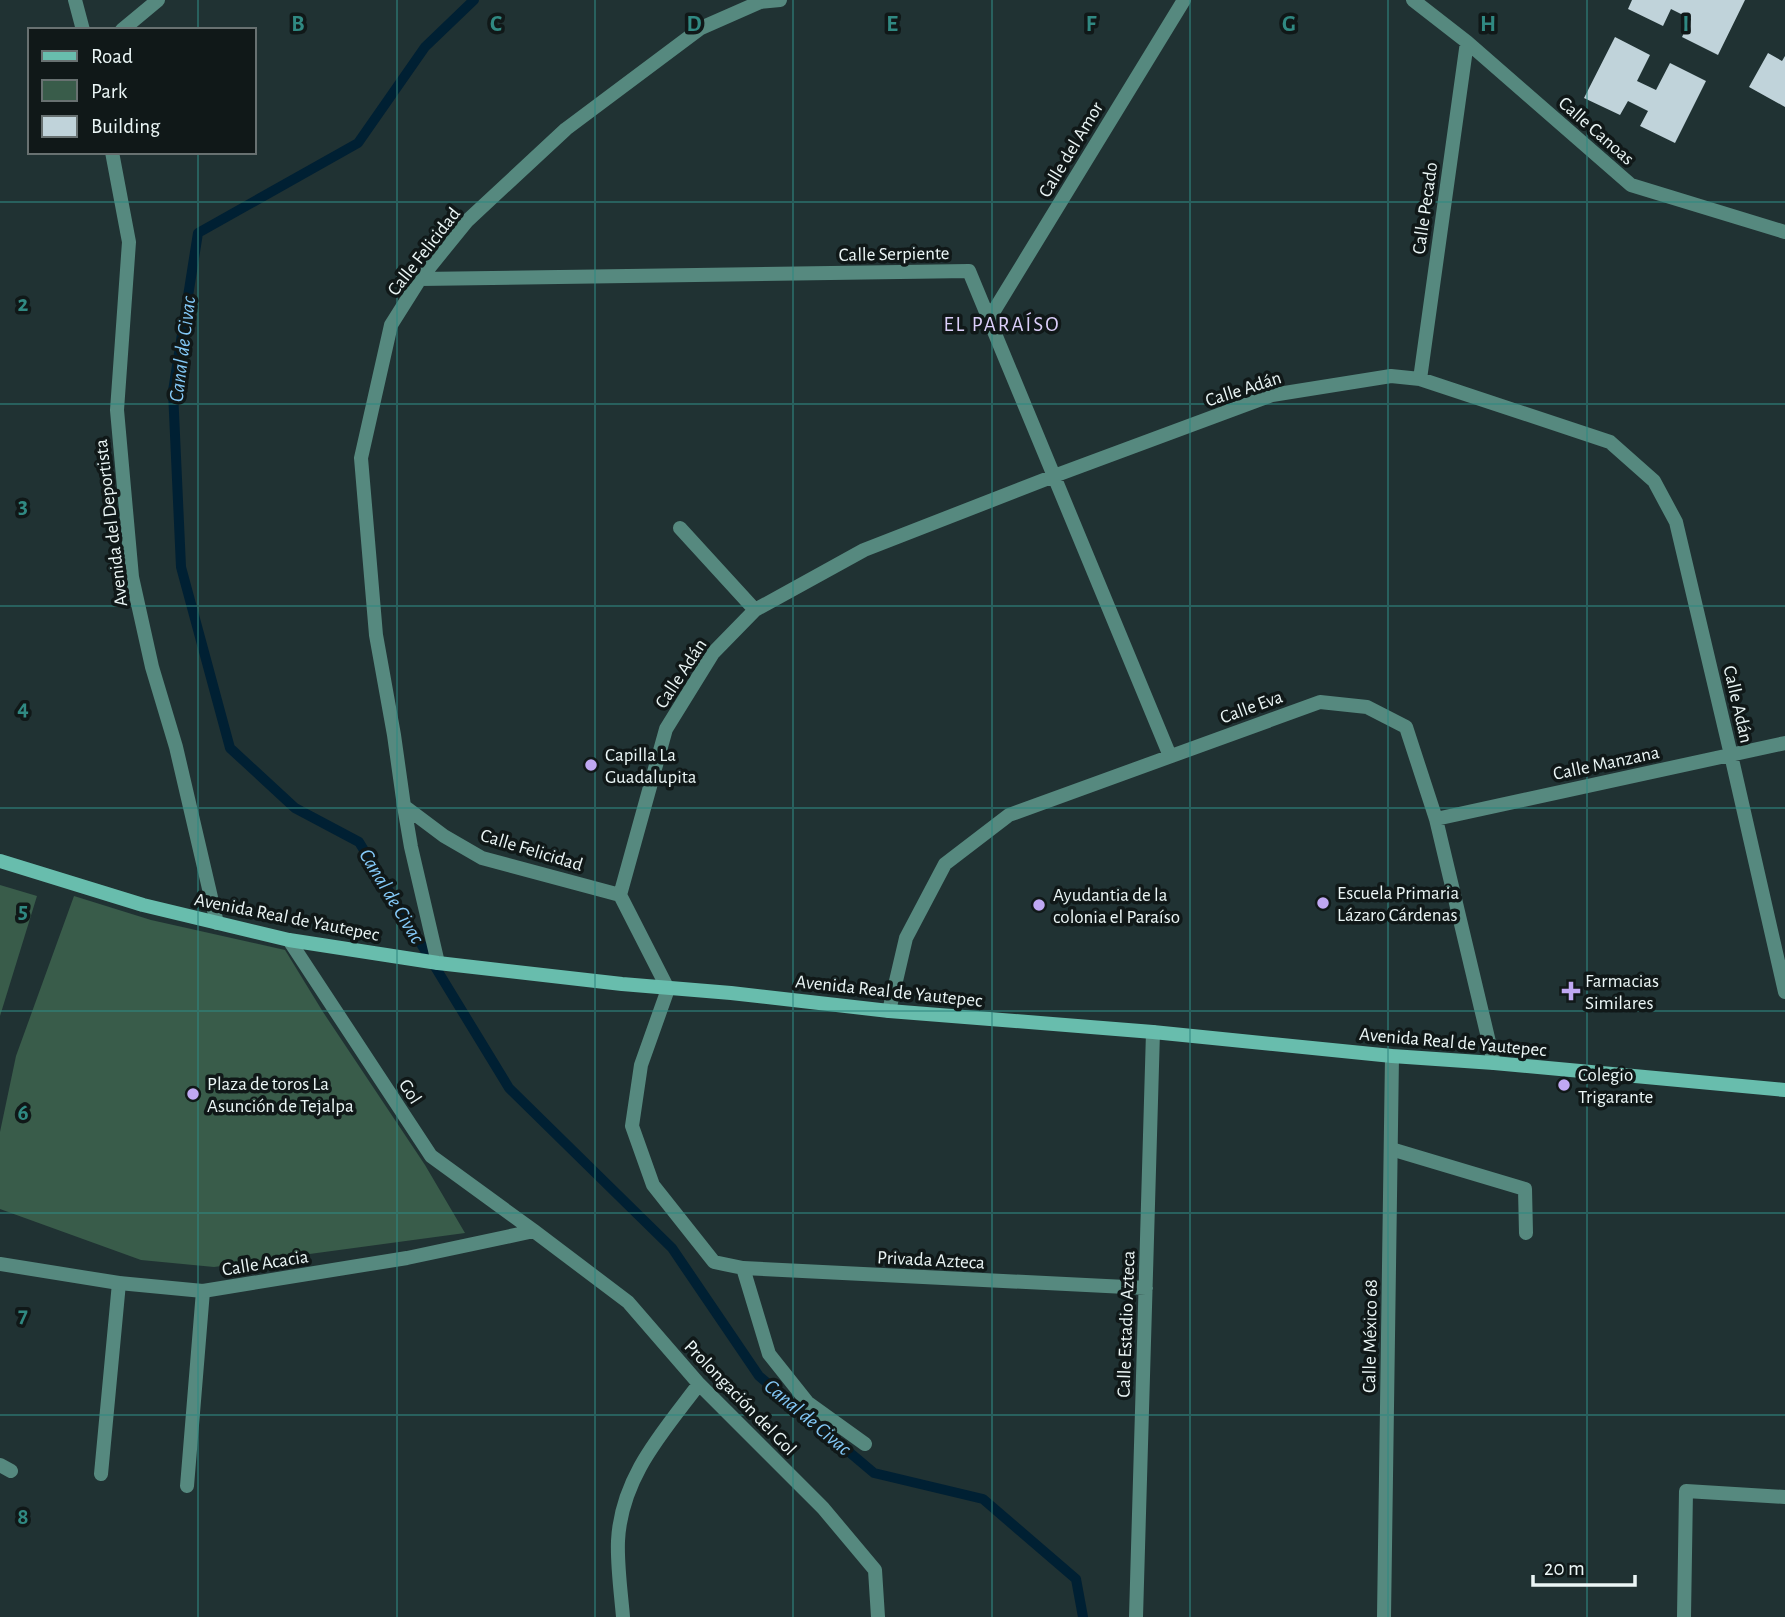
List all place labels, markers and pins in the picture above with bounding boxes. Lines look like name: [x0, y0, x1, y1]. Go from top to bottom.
place label: Capilla La Guadalupita: [605, 746, 697, 787]
marker: Capilla La Guadalupita: [583, 757, 599, 773]
place label: Escuela Primaria Lázaro Cárdenas: [1337, 884, 1459, 925]
place label: Ayudantia de la colonia el Paraíso: [1053, 886, 1180, 927]
marker: Escuela Primaria Lázaro Cárdenas: [1315, 895, 1331, 911]
marker: Ayudantia de la colonia el Paraíso: [1031, 897, 1047, 913]
place label: Farmacias Similares: [1585, 972, 1659, 1013]
marker: Farmacias Similares: [1563, 983, 1579, 999]
place label: Colegio Trigarante: [1578, 1066, 1653, 1107]
place label: Plaza de toros La Asunción de Tejalpa: [207, 1075, 354, 1116]
marker: Colegio Trigarante: [1556, 1077, 1572, 1093]
marker: Plaza de toros La Asunción de Tejalpa: [185, 1086, 201, 1102]

